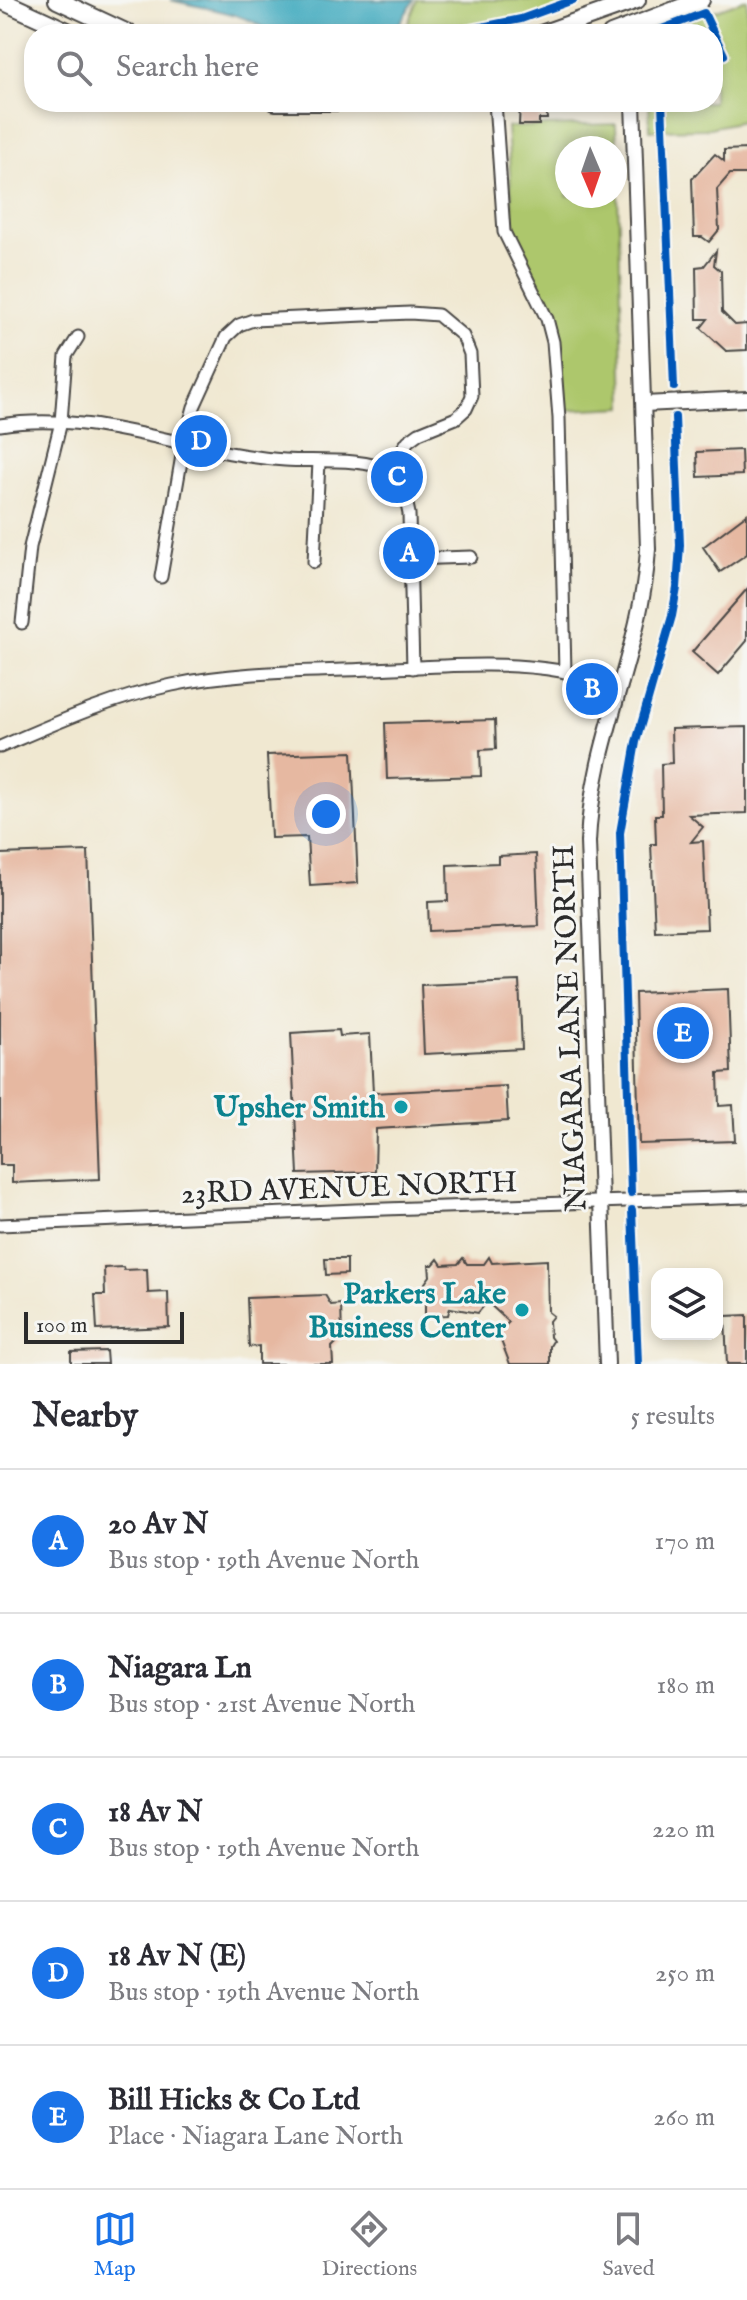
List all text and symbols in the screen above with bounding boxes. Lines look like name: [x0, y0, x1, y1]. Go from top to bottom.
search box: [24, 24, 723, 112]
icon: search: [52, 46, 96, 90]
text: Search here: [116, 49, 259, 87]
north arrow: [555, 136, 627, 208]
pin: D: [175, 411, 227, 471]
pin: C: [371, 447, 423, 507]
pin: A: [383, 523, 435, 583]
pin: B: [566, 659, 618, 719]
your location: [306, 794, 346, 834]
street label: NIAGARA LANE NORTH: [546, 844, 596, 1212]
pin: E: [657, 1003, 709, 1063]
place label: Upsher Smith: [214, 1090, 386, 1128]
marker: Upsher Smith: [392, 1098, 410, 1116]
street label: 23RD AVENUE NORTH: [180, 1164, 518, 1214]
map controls: [651, 1268, 723, 1340]
button: layers: [651, 1268, 723, 1340]
place label: Parkers Lake Business Center: [308, 1276, 507, 1348]
marker: Parkers Lake Business Center: [513, 1301, 531, 1319]
scale bar: [24, 1308, 184, 1344]
text: 100 m: [36, 1312, 88, 1340]
text: Nearby: [32, 1395, 138, 1438]
text: 5 results: [631, 1400, 715, 1433]
text: 20 Av N: [108, 1506, 209, 1544]
text: A: [49, 1525, 67, 1558]
text: 170 m: [655, 1525, 715, 1558]
text: Bus stop · 19th Avenue North: [108, 1544, 419, 1577]
text: Niagara Ln: [108, 1650, 252, 1688]
text: B: [49, 1669, 67, 1702]
text: 180 m: [657, 1669, 715, 1702]
text: Bus stop · 21st Avenue North: [108, 1688, 415, 1721]
text: 18 Av N: [108, 1794, 203, 1832]
text: C: [49, 1813, 67, 1846]
text: 220 m: [652, 1813, 715, 1846]
text: Bus stop · 19th Avenue North: [108, 1832, 419, 1865]
text: 18 Av N (E): [108, 1938, 246, 1976]
text: D: [48, 1957, 68, 1990]
text: 250 m: [655, 1957, 715, 1990]
text: Bus stop · 19th Avenue North: [108, 1976, 419, 2009]
text: Bill Hicks & Co Ltd: [108, 2082, 359, 2120]
text: E: [49, 2101, 67, 2134]
text: 260 m: [653, 2101, 715, 2134]
text: Place · Niagara Lane North: [108, 2120, 403, 2153]
tab: Map: [93, 2207, 137, 2283]
tab: Directions: [322, 2207, 417, 2283]
tab: Saved: [602, 2207, 654, 2283]

